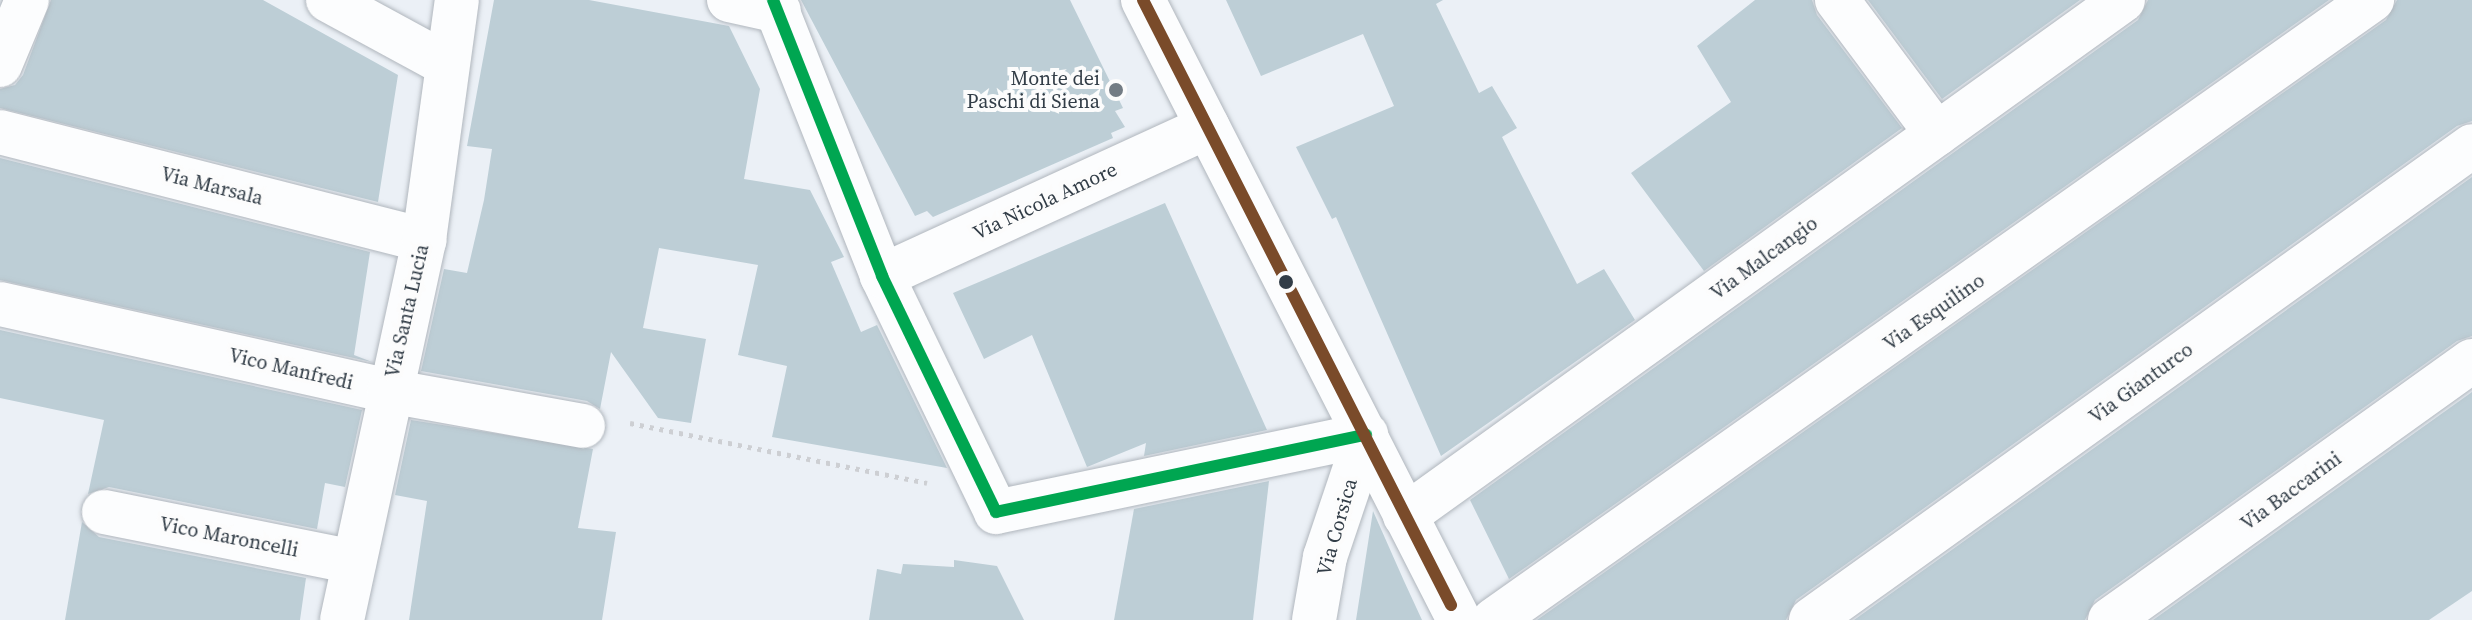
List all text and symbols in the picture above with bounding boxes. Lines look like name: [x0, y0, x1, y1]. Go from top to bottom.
place label: Monte dei Paschi di Siena: [967, 66, 1100, 113]
marker: Monte dei Paschi di Siena: [1107, 81, 1125, 99]
street label: Via Nicola Amore: [969, 157, 1121, 245]
street label: Via Marsala: [158, 162, 266, 210]
street label: Via Malcangio: [1706, 211, 1822, 305]
street label: Via Santa Lucia: [380, 242, 434, 380]
street label: Via Esquilino: [1879, 268, 1989, 356]
unlabelled marker: [1278, 274, 1294, 290]
street label: Via Gianturco: [2084, 337, 2198, 429]
street label: Vico Manfredi: [226, 343, 356, 395]
street label: Via Baccarini: [2236, 446, 2346, 536]
street label: Via Corsica: [1312, 476, 1362, 578]
street label: Vico Maroncelli: [158, 512, 300, 562]

